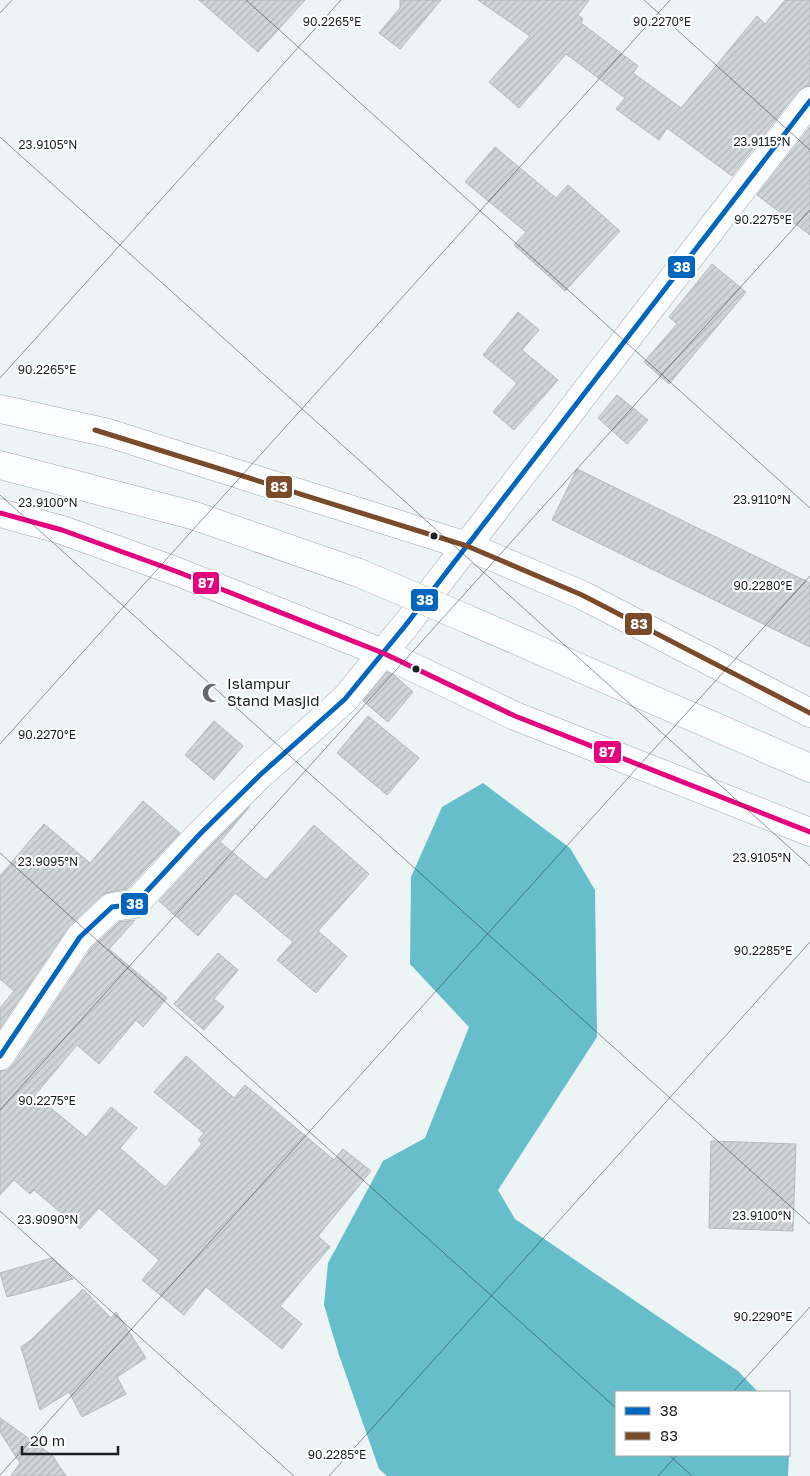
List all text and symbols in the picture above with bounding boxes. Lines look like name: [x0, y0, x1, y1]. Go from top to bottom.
text: 90.2265°E: [303, 14, 361, 29]
text: 90.2270°E: [633, 14, 691, 29]
text: 23.9115°N: [733, 134, 791, 149]
text: 23.9105°N: [19, 137, 77, 152]
text: 90.2275°E: [734, 212, 792, 227]
line badge: 38: [667, 255, 696, 279]
text: 38: [673, 258, 691, 275]
text: 90.2265°E: [18, 362, 76, 377]
line badge: 83: [265, 475, 293, 499]
text: 83: [270, 478, 288, 495]
text: 23.9110°N: [733, 492, 791, 507]
text: 23.9100°N: [18, 495, 78, 510]
unlabelled marker: [429, 531, 439, 541]
line badge: 87: [192, 571, 220, 595]
text: 87: [198, 574, 215, 591]
text: 90.2280°E: [734, 578, 792, 593]
line badge: 38: [410, 588, 439, 612]
text: 38: [416, 591, 434, 608]
line badge: 83: [624, 612, 653, 636]
text: 83: [630, 615, 648, 632]
unlabelled marker: [411, 664, 421, 674]
place label: Islampur Stand Masjid: [227, 674, 320, 709]
mosque icon: Islampur Stand Masjid: [201, 682, 223, 704]
text: 90.2270°E: [18, 727, 76, 742]
line badge: 87: [593, 740, 622, 764]
text: 87: [599, 743, 616, 760]
text: 23.9105°N: [733, 850, 791, 865]
text: 23.9095°N: [18, 854, 78, 869]
line badge: 38: [120, 892, 149, 916]
text: 38: [126, 895, 144, 912]
text: 90.2285°E: [734, 943, 792, 958]
text: 90.2275°E: [18, 1093, 76, 1108]
text: 23.9100°N: [732, 1208, 792, 1223]
text: 23.9090°N: [18, 1212, 78, 1227]
text: 90.2290°E: [734, 1309, 792, 1324]
legend: [615, 1391, 790, 1456]
text: 38: [660, 1401, 678, 1419]
scale bar: [22, 1424, 119, 1456]
text: 83: [660, 1426, 678, 1444]
text: 20 m: [30, 1431, 65, 1449]
text: 90.2285°E: [308, 1447, 366, 1462]

